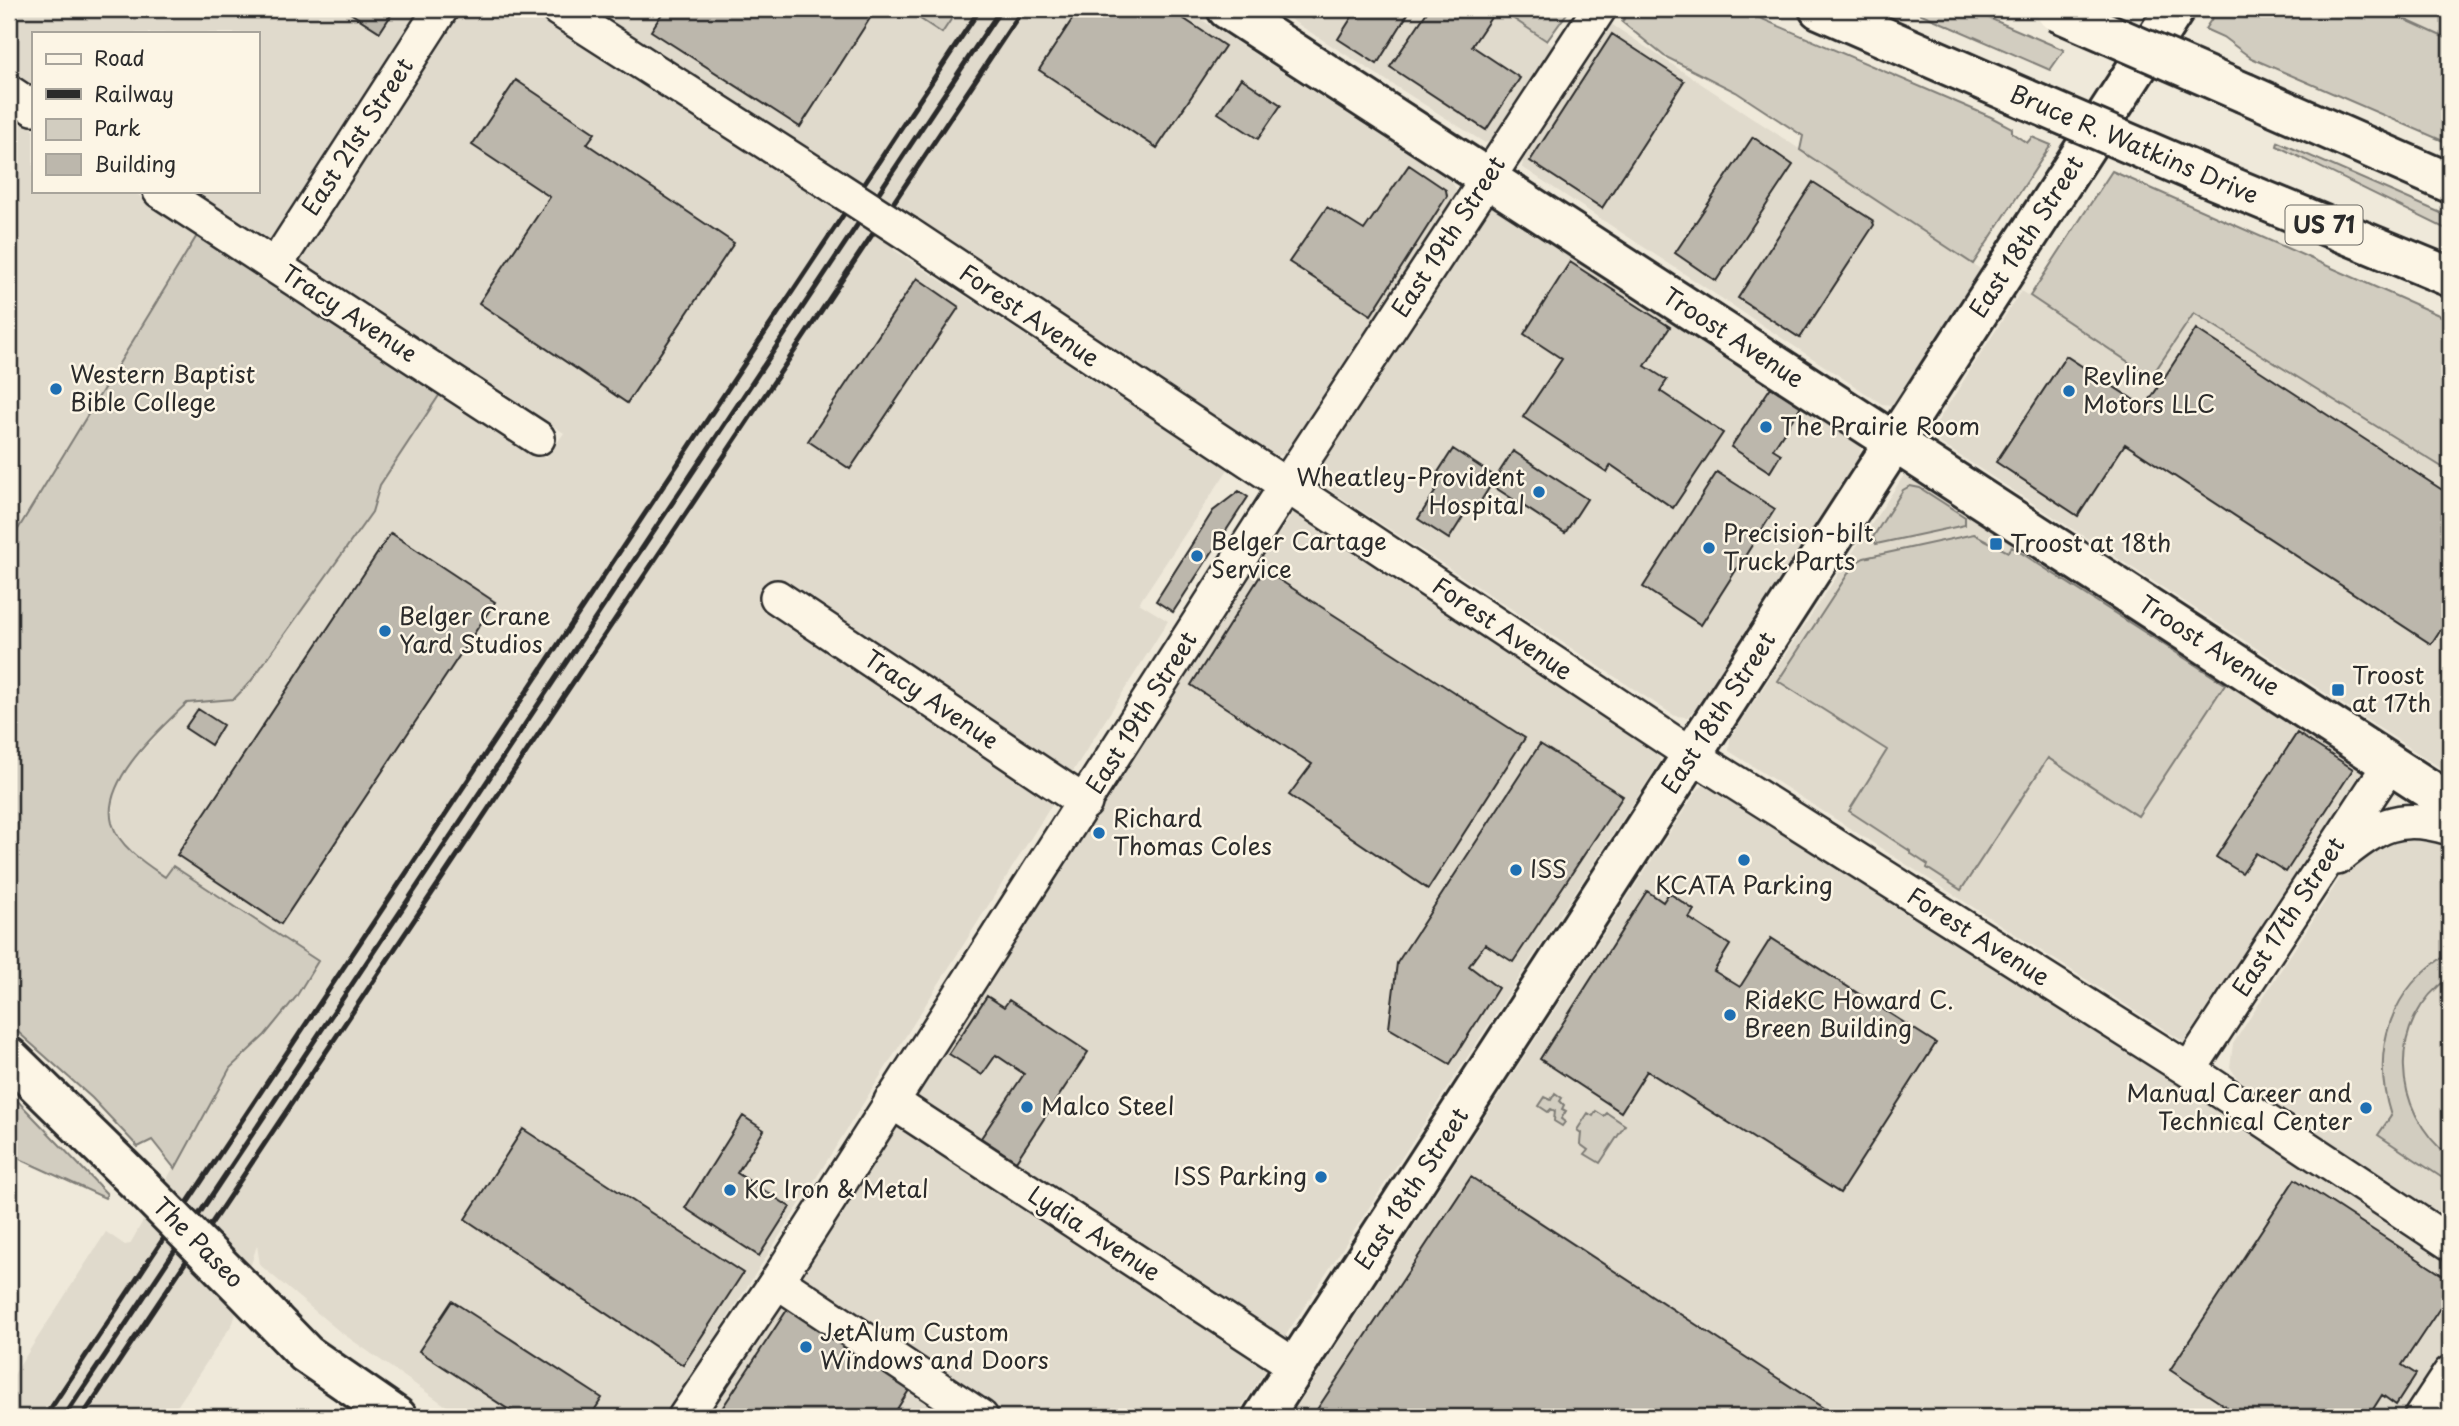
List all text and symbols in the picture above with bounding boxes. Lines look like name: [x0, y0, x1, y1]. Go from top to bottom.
legend: [32, 32, 259, 192]
text: Road: [94, 41, 145, 73]
street label: East 21st Street: [292, 50, 421, 222]
street label: Bruce R. Watkins Drive: [2005, 74, 2265, 212]
text: Railway: [94, 77, 174, 109]
text: Park: [94, 111, 141, 143]
text: Building: [94, 147, 176, 179]
street label: East 18th Street: [1959, 147, 2092, 324]
street label: East 19th Street: [1382, 148, 1513, 324]
road number: US 71: [2286, 206, 2362, 244]
street label: Forest Avenue: [953, 254, 1108, 375]
street label: Tracy Avenue: [275, 255, 425, 370]
street label: Troost Avenue: [1656, 277, 1812, 396]
place label: Western Baptist Bible College: [70, 355, 255, 419]
place label: Revline Motors LLC: [2083, 357, 2215, 421]
marker: Western Baptist Bible College: [48, 381, 64, 397]
marker: Revline Motors LLC: [2061, 383, 2077, 399]
place label: The Prairie Room: [1780, 407, 1980, 443]
marker: The Prairie Room: [1758, 419, 1774, 435]
place label: Wheatley-Provident Hospital: [1296, 458, 1525, 522]
marker: Wheatley-Provident Hospital: [1531, 484, 1547, 500]
place label: Precision-bilt Truck Parts: [1723, 514, 1874, 578]
place label: Belger Cartage Service: [1211, 522, 1387, 586]
place label: Troost at 18th: [2010, 524, 2172, 560]
marker: Troost at 18th: [1988, 536, 2004, 552]
marker: Precision-bilt Truck Parts: [1701, 540, 1717, 556]
marker: Belger Cartage Service: [1189, 548, 1205, 564]
street label: Forest Avenue: [1426, 567, 1581, 688]
street label: Troost Avenue: [2132, 585, 2288, 704]
place label: Belger Crane Yard Studios: [399, 597, 551, 661]
marker: Belger Crane Yard Studios: [377, 623, 393, 639]
street label: East 19th Street: [1076, 623, 1205, 800]
street label: East 18th Street: [1651, 623, 1784, 800]
street label: Tracy Avenue: [857, 640, 1007, 757]
place label: Troost at 17th: [2352, 656, 2431, 720]
marker: Troost at 17th: [2330, 682, 2346, 698]
place label: Richard Thomas Coles: [1113, 799, 1272, 863]
marker: Richard Thomas Coles: [1091, 825, 1107, 841]
street label: East 17th Street: [2222, 829, 2353, 1003]
place label: ISS: [1530, 850, 1567, 886]
marker: KCATA Parking: [1736, 852, 1752, 868]
marker: ISS: [1508, 862, 1524, 878]
place label: KCATA Parking: [1655, 866, 1833, 902]
street label: Forest Avenue: [1901, 877, 2057, 994]
place label: RideKC Howard C. Breen Building: [1744, 981, 1954, 1045]
marker: RideKC Howard C. Breen Building: [1722, 1007, 1738, 1023]
place label: Manual Career and Technical Center: [2127, 1074, 2353, 1138]
place label: Malco Steel: [1041, 1087, 1174, 1123]
marker: Malco Steel: [1019, 1099, 1035, 1115]
street label: East 18th Street: [1344, 1099, 1477, 1276]
marker: Manual Career and Technical Center: [2358, 1100, 2374, 1116]
place label: ISS Parking: [1173, 1157, 1307, 1193]
marker: ISS Parking: [1313, 1169, 1329, 1185]
place label: KC Iron & Metal: [744, 1170, 929, 1206]
street label: Lydia Avenue: [1022, 1176, 1169, 1289]
marker: KC Iron & Metal: [722, 1182, 738, 1198]
street label: The Paseo: [146, 1188, 253, 1295]
place label: JetAlum Custom Windows and Doors: [820, 1313, 1049, 1377]
marker: JetAlum Custom Windows and Doors: [798, 1339, 814, 1355]

